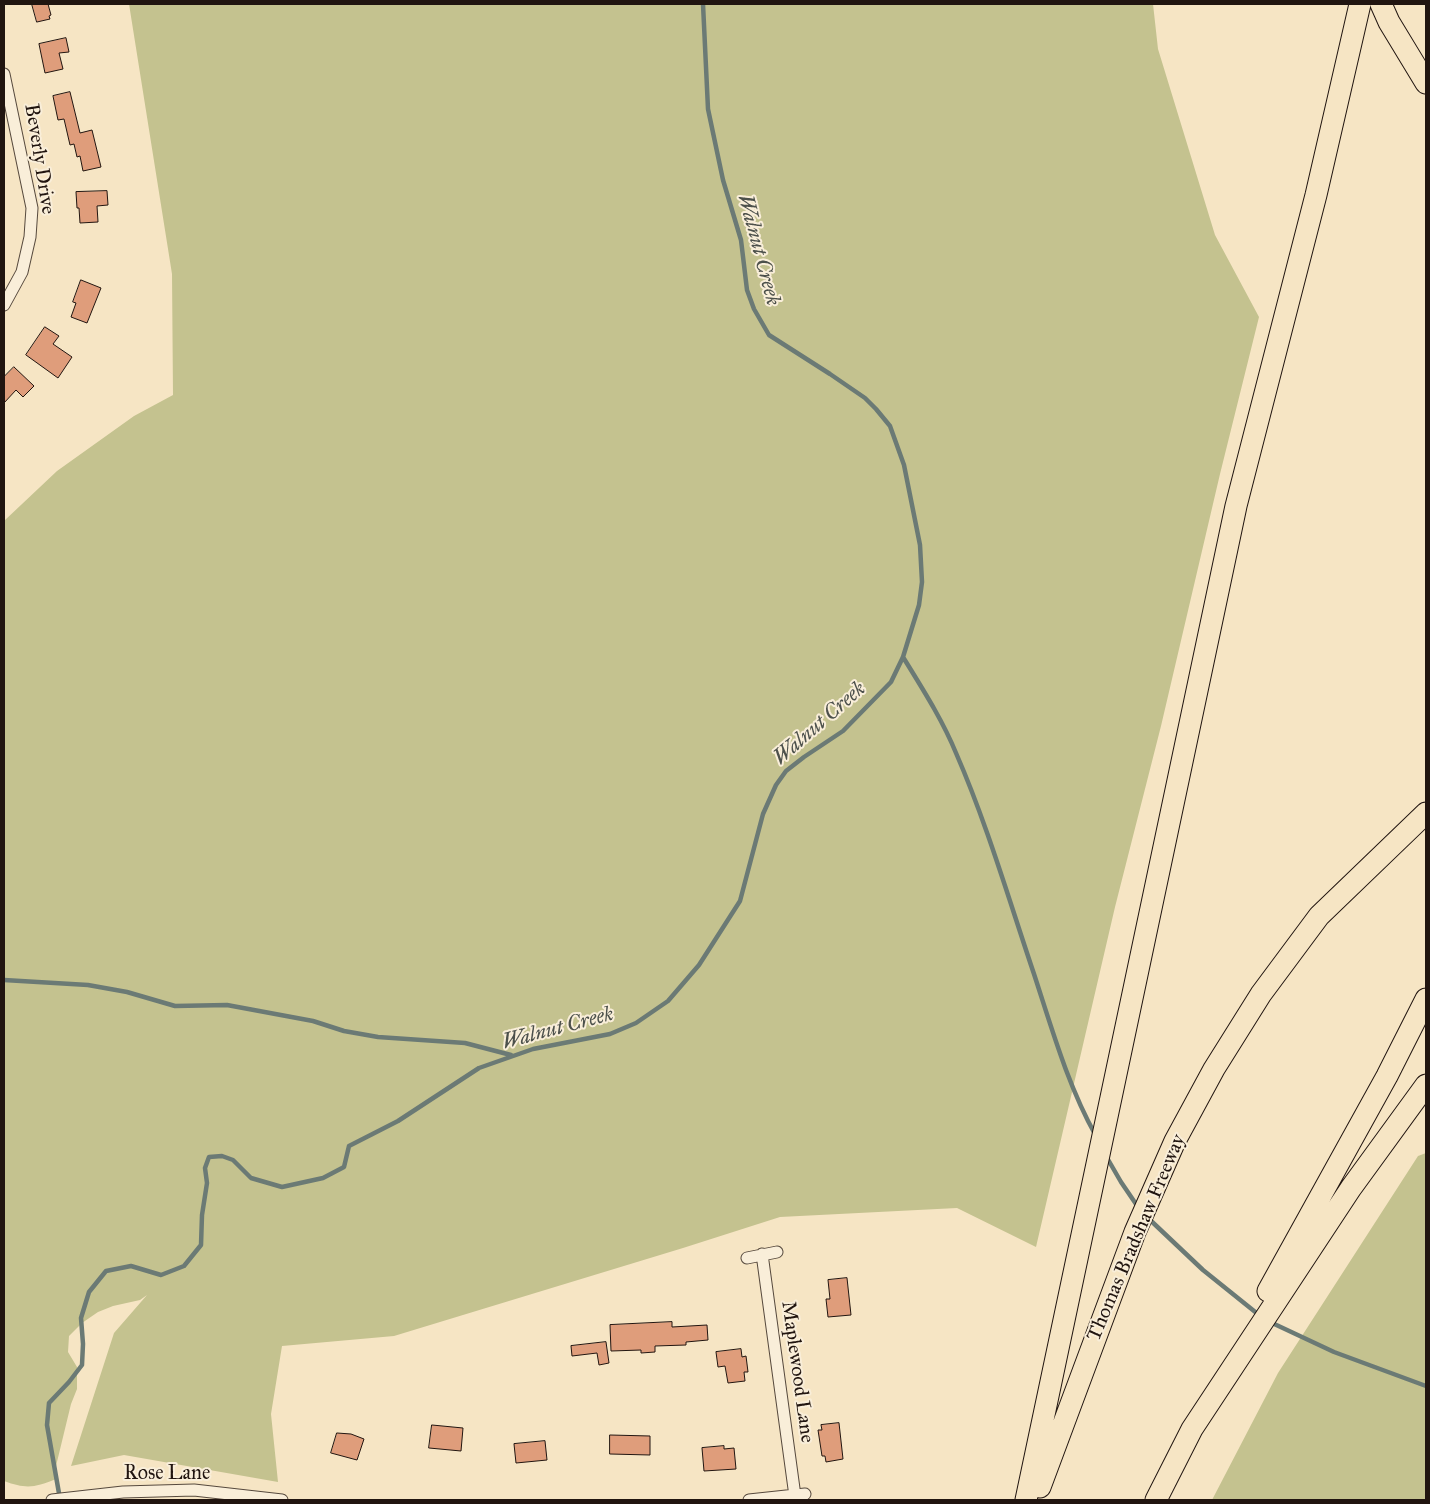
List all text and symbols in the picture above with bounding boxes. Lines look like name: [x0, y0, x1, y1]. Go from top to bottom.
street label: Beverly Drive: [18, 102, 60, 216]
water label: Walnut Creek: [731, 192, 785, 308]
water label: Walnut Creek: [769, 677, 871, 771]
water label: Walnut Creek: [500, 1002, 616, 1056]
street label: Thomas Bradshaw Freeway: [1083, 1131, 1191, 1345]
street label: Maplewood Lane: [775, 1300, 819, 1444]
street label: Rose Lane: [124, 1462, 210, 1486]

